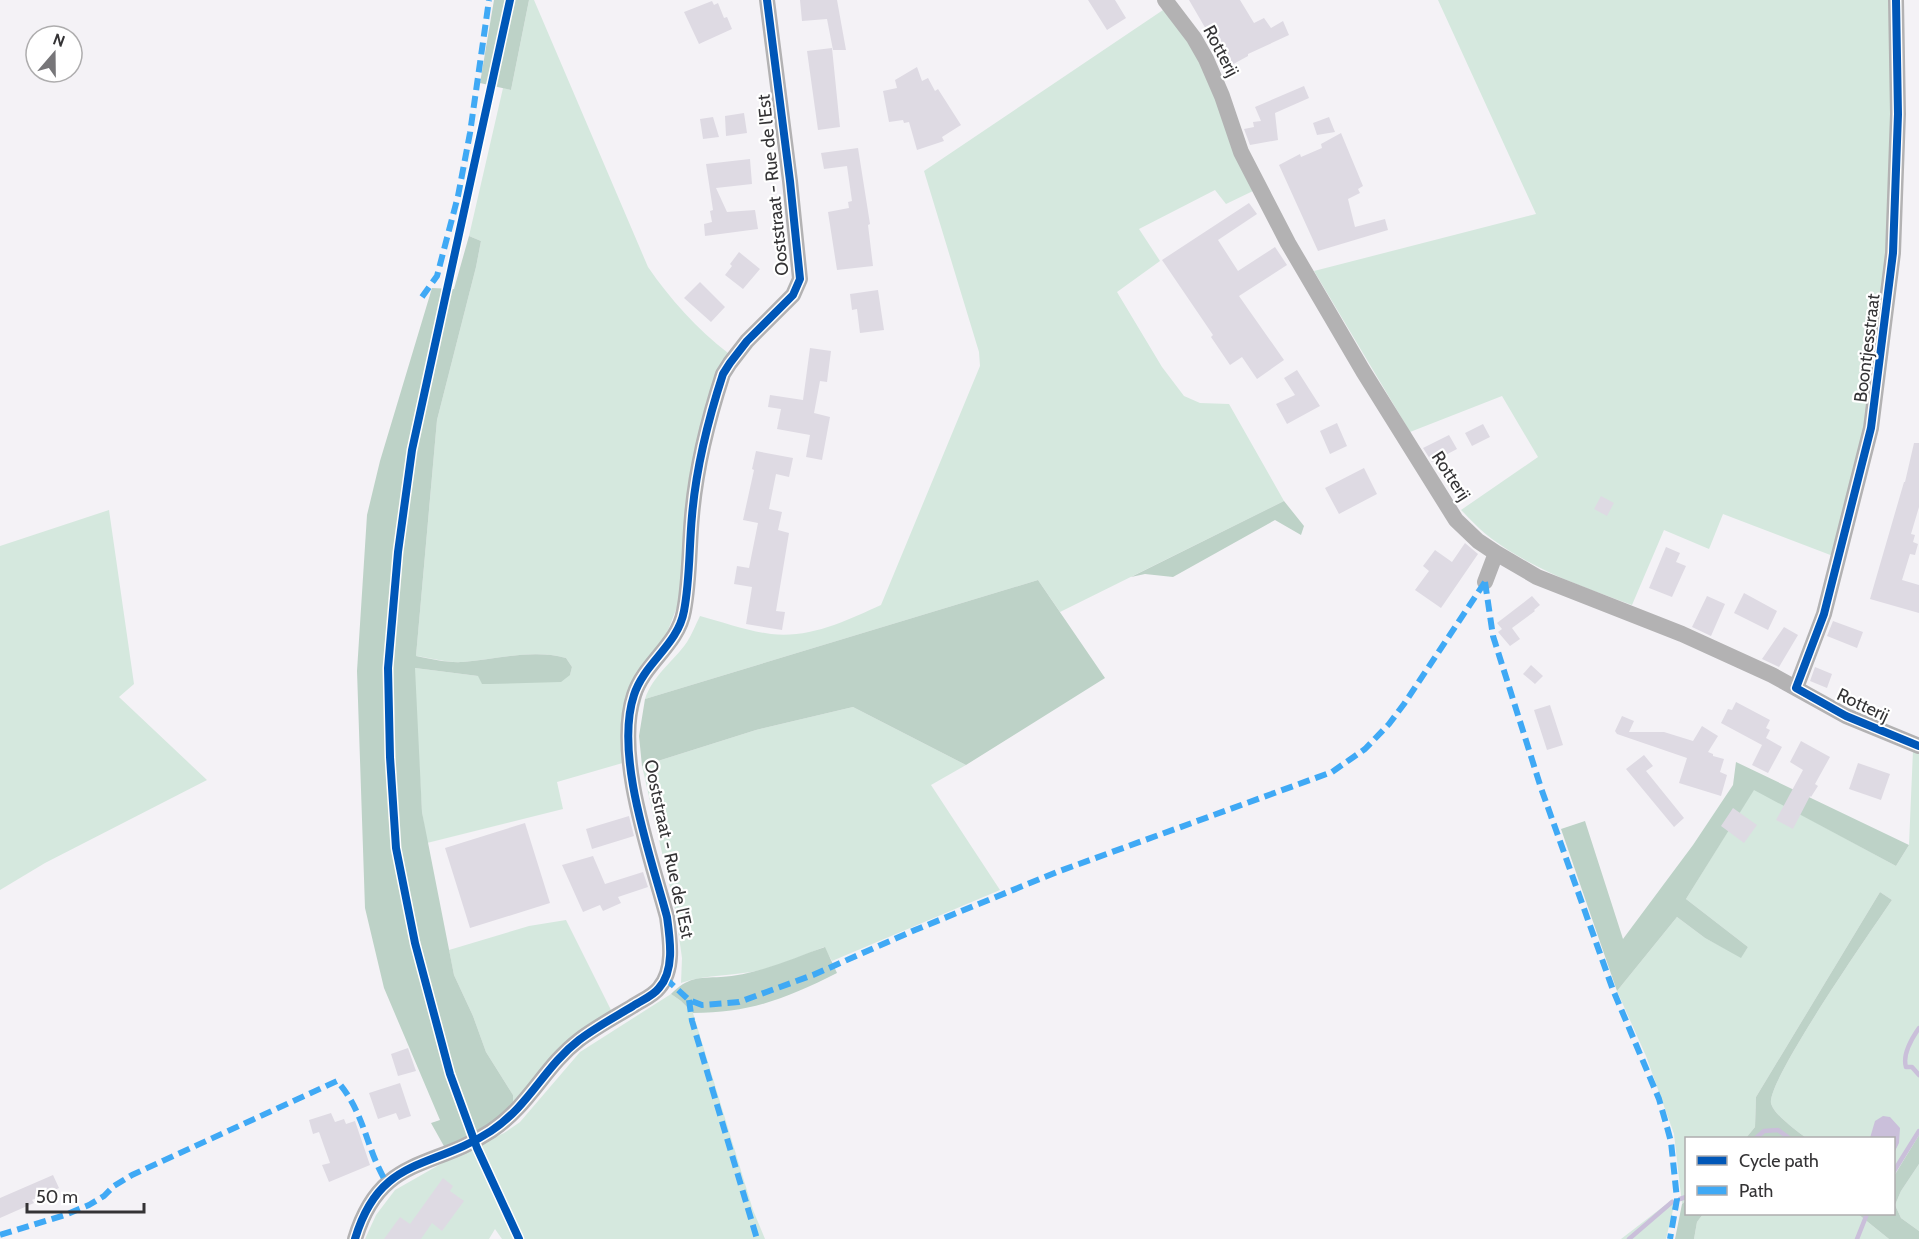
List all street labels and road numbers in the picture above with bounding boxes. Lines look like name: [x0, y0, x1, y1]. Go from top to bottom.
street label: Rotterij: [1198, 22, 1244, 80]
street label: Ooststraat - Rue de l'Est: [753, 93, 793, 277]
street label: Boontjesstraat: [1849, 292, 1885, 404]
street label: Rotterij: [1427, 447, 1475, 505]
street label: Rotterij: [1833, 683, 1893, 727]
street label: Ooststraat - Rue de l'Est: [639, 758, 699, 940]

